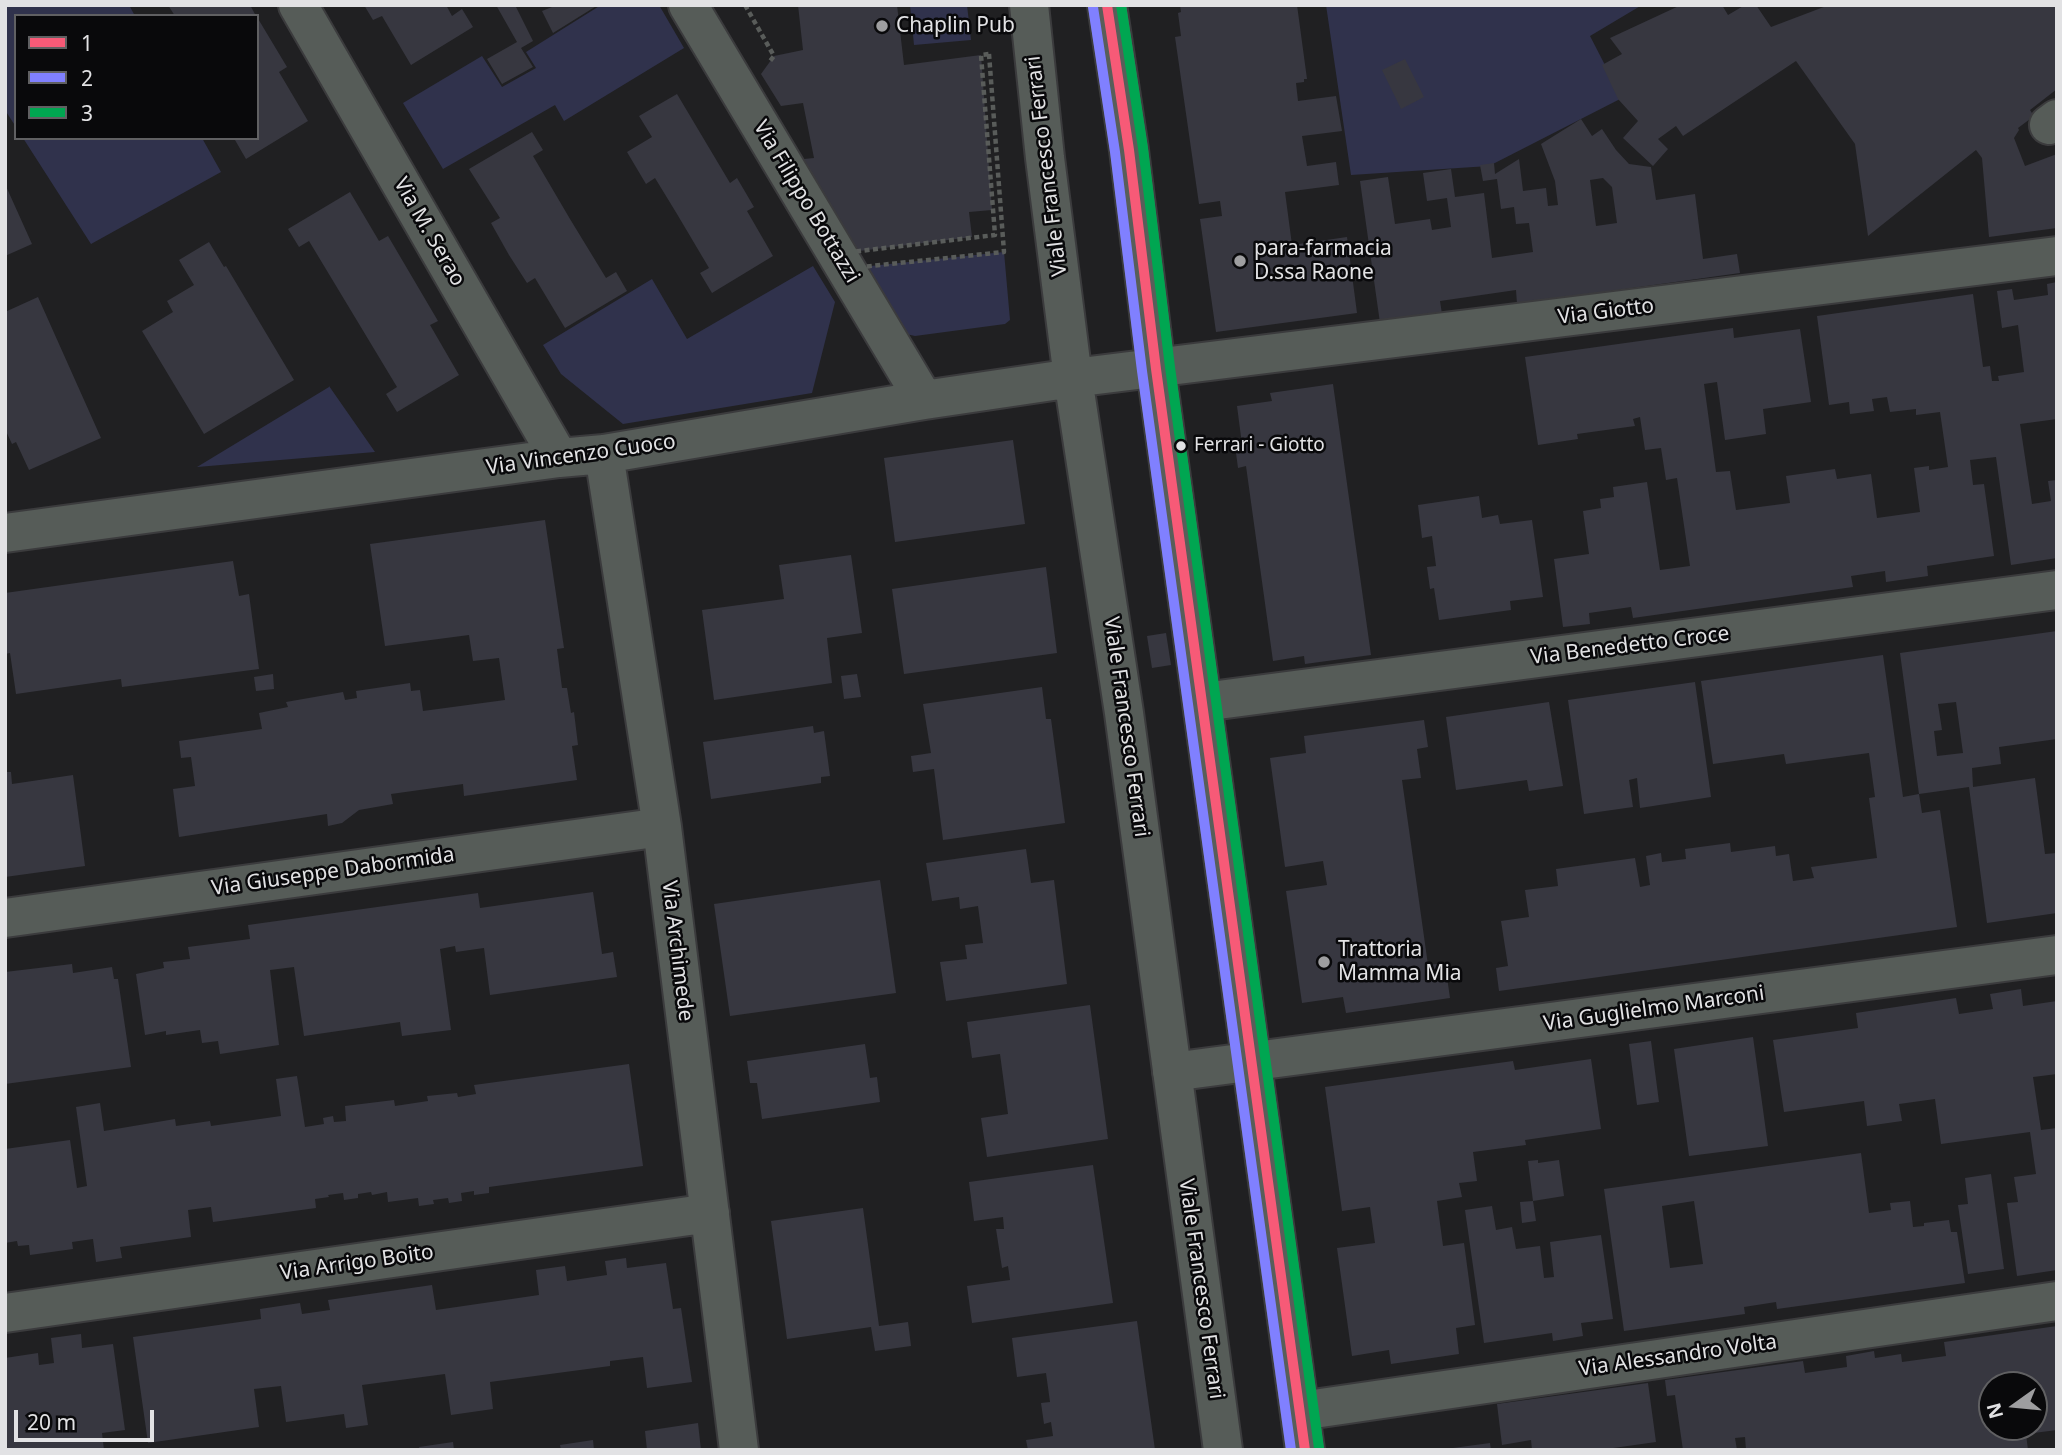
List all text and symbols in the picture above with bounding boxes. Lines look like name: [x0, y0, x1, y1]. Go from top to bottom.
place label: Chaplin Pub: [896, 13, 1015, 39]
legend: [14, 14, 259, 140]
marker: Chaplin Pub: [874, 18, 890, 34]
text: 1: [81, 29, 93, 57]
street label: Viale Francesco Ferrari: [1021, 54, 1073, 278]
text: 2: [81, 64, 93, 92]
text: 3: [81, 99, 93, 127]
street label: Via Filippo Bottazzi: [748, 116, 864, 288]
street label: Via M. Serao: [388, 173, 470, 291]
place label: para-farmacia D.ssa Raone: [1254, 236, 1392, 286]
marker: para-farmacia D.ssa Raone: [1232, 253, 1248, 269]
street label: Via Giotto: [1557, 294, 1655, 330]
street label: Via Vincenzo Cuoco: [485, 429, 677, 481]
place label: Ferrari - Giotto: [1194, 435, 1325, 457]
marker: Ferrari - Giotto: [1174, 439, 1188, 453]
street label: Viale Francesco Ferrari: [1098, 615, 1154, 839]
street label: Via Benedetto Croce: [1529, 621, 1731, 671]
street label: Via Giuseppe Dabormida: [210, 842, 456, 902]
street label: Via Archimede: [656, 879, 698, 1023]
place label: Trattoria Mamma Mia: [1338, 937, 1462, 987]
marker: Trattoria Mamma Mia: [1316, 954, 1332, 970]
street label: Via Guglielmo Marconi: [1542, 981, 1766, 1037]
street label: Viale Francesco Ferrari: [1173, 1177, 1229, 1401]
street label: Via Arrigo Boito: [279, 1240, 435, 1286]
street label: Via Alessandro Volta: [1577, 1330, 1779, 1382]
north arrow: [1978, 1371, 2048, 1441]
scale bar: [18, 1396, 158, 1440]
text: N: [1980, 1400, 2009, 1422]
text: 20 m: [27, 1408, 76, 1436]

